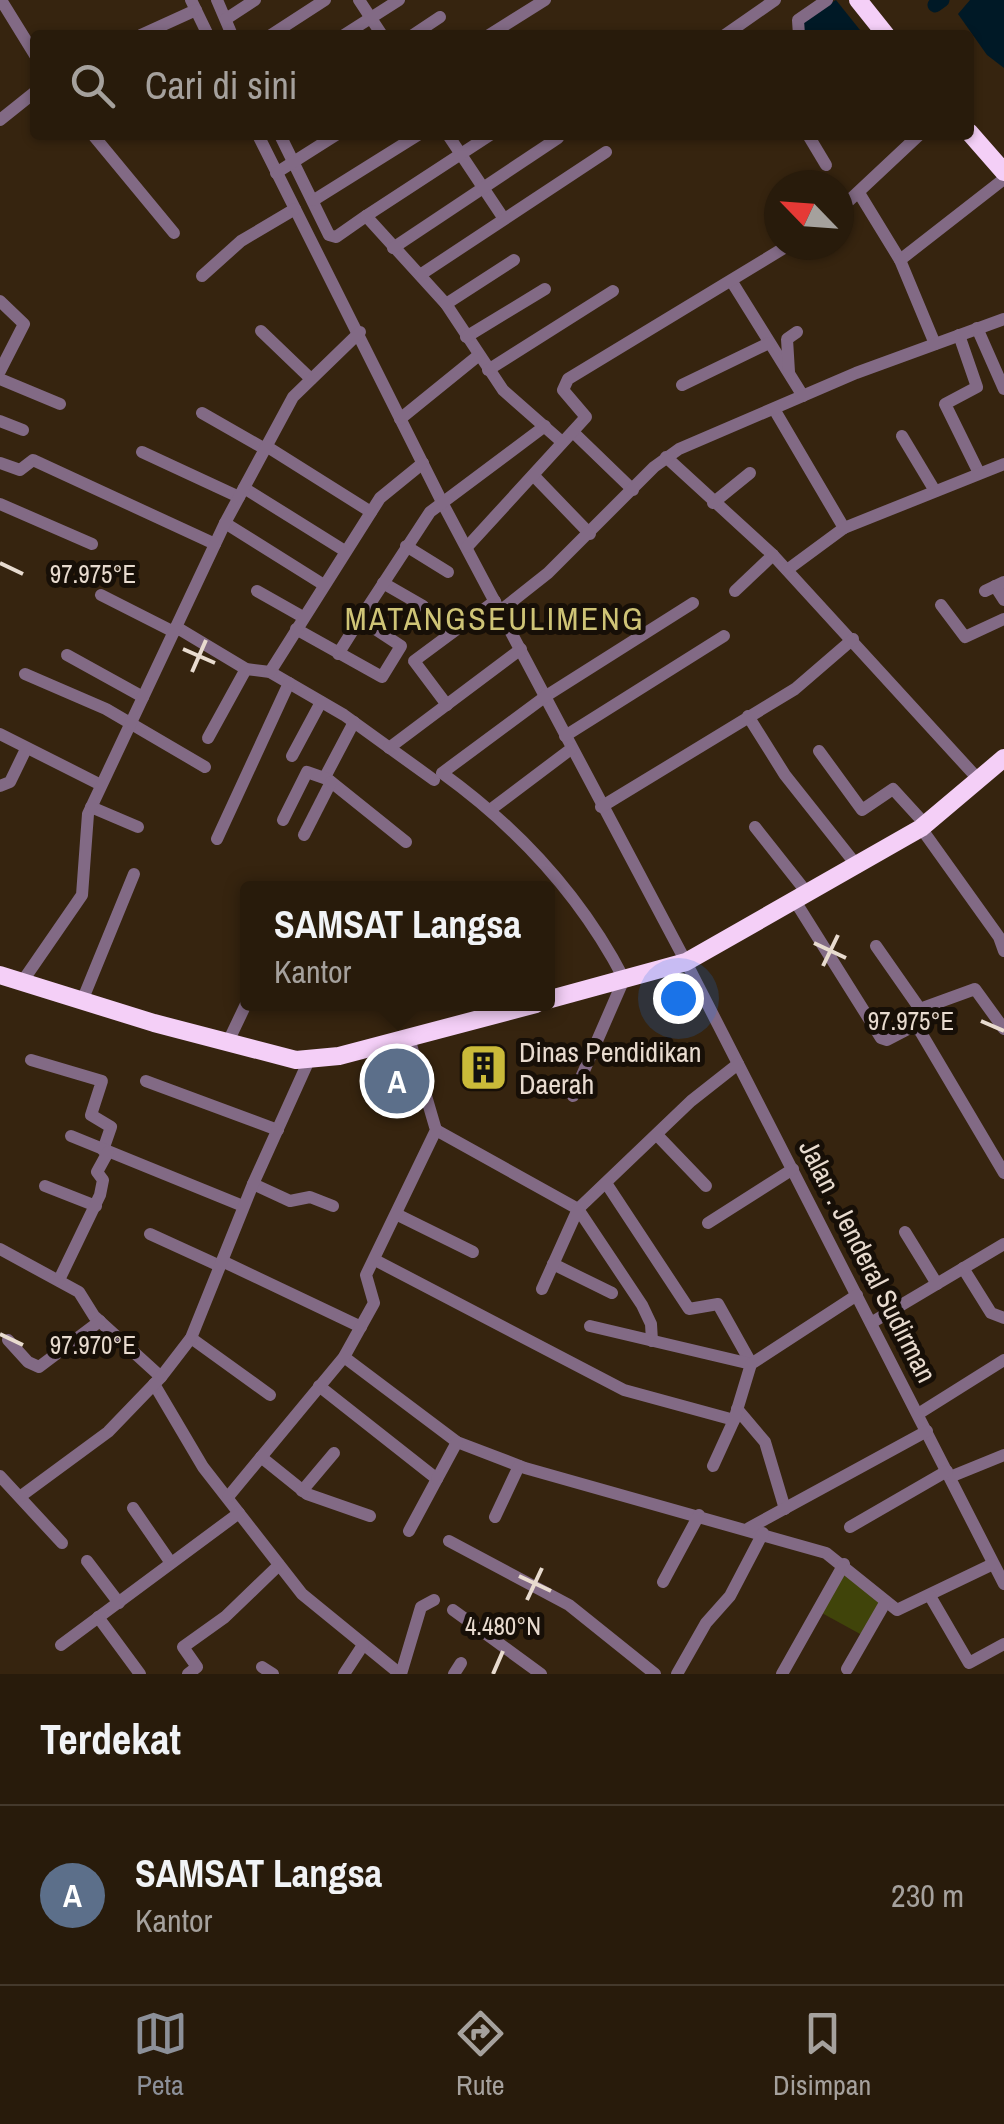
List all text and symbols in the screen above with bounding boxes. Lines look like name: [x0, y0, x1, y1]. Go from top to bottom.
search box: [30, 30, 974, 140]
icon: search: [65, 58, 120, 113]
text: Cari di sini: [145, 60, 297, 111]
north arrow: [764, 170, 854, 260]
text: 97.975°E: [50, 557, 136, 591]
district label: MATANGSEULIMENG: [345, 597, 645, 640]
popup: [240, 881, 555, 1011]
text: SAMSAT Langsa: [274, 899, 521, 950]
text: Kantor: [274, 950, 351, 993]
your location: [653, 973, 704, 1024]
text: 97.975°E: [868, 1004, 954, 1038]
place label: Dinas Pendidikan Daerah: [519, 1033, 702, 1103]
building icon: Dinas Pendidikan Daerah: [458, 1042, 510, 1094]
pin: A: [364, 1044, 430, 1118]
street label: Jalan . Jenderal Sudirman: [790, 1133, 946, 1389]
text: 97.970°E: [50, 1328, 136, 1362]
text: 4.480°N: [465, 1609, 541, 1643]
text: Terdekat: [40, 1711, 181, 1767]
text: SAMSAT Langsa: [135, 1848, 382, 1899]
text: A: [63, 1874, 82, 1917]
text: 230 m: [891, 1874, 964, 1917]
text: Kantor: [135, 1899, 212, 1942]
tab: Peta: [133, 2006, 188, 2104]
tab: Rute: [453, 2006, 508, 2104]
tab: Disimpan: [773, 2006, 871, 2104]

